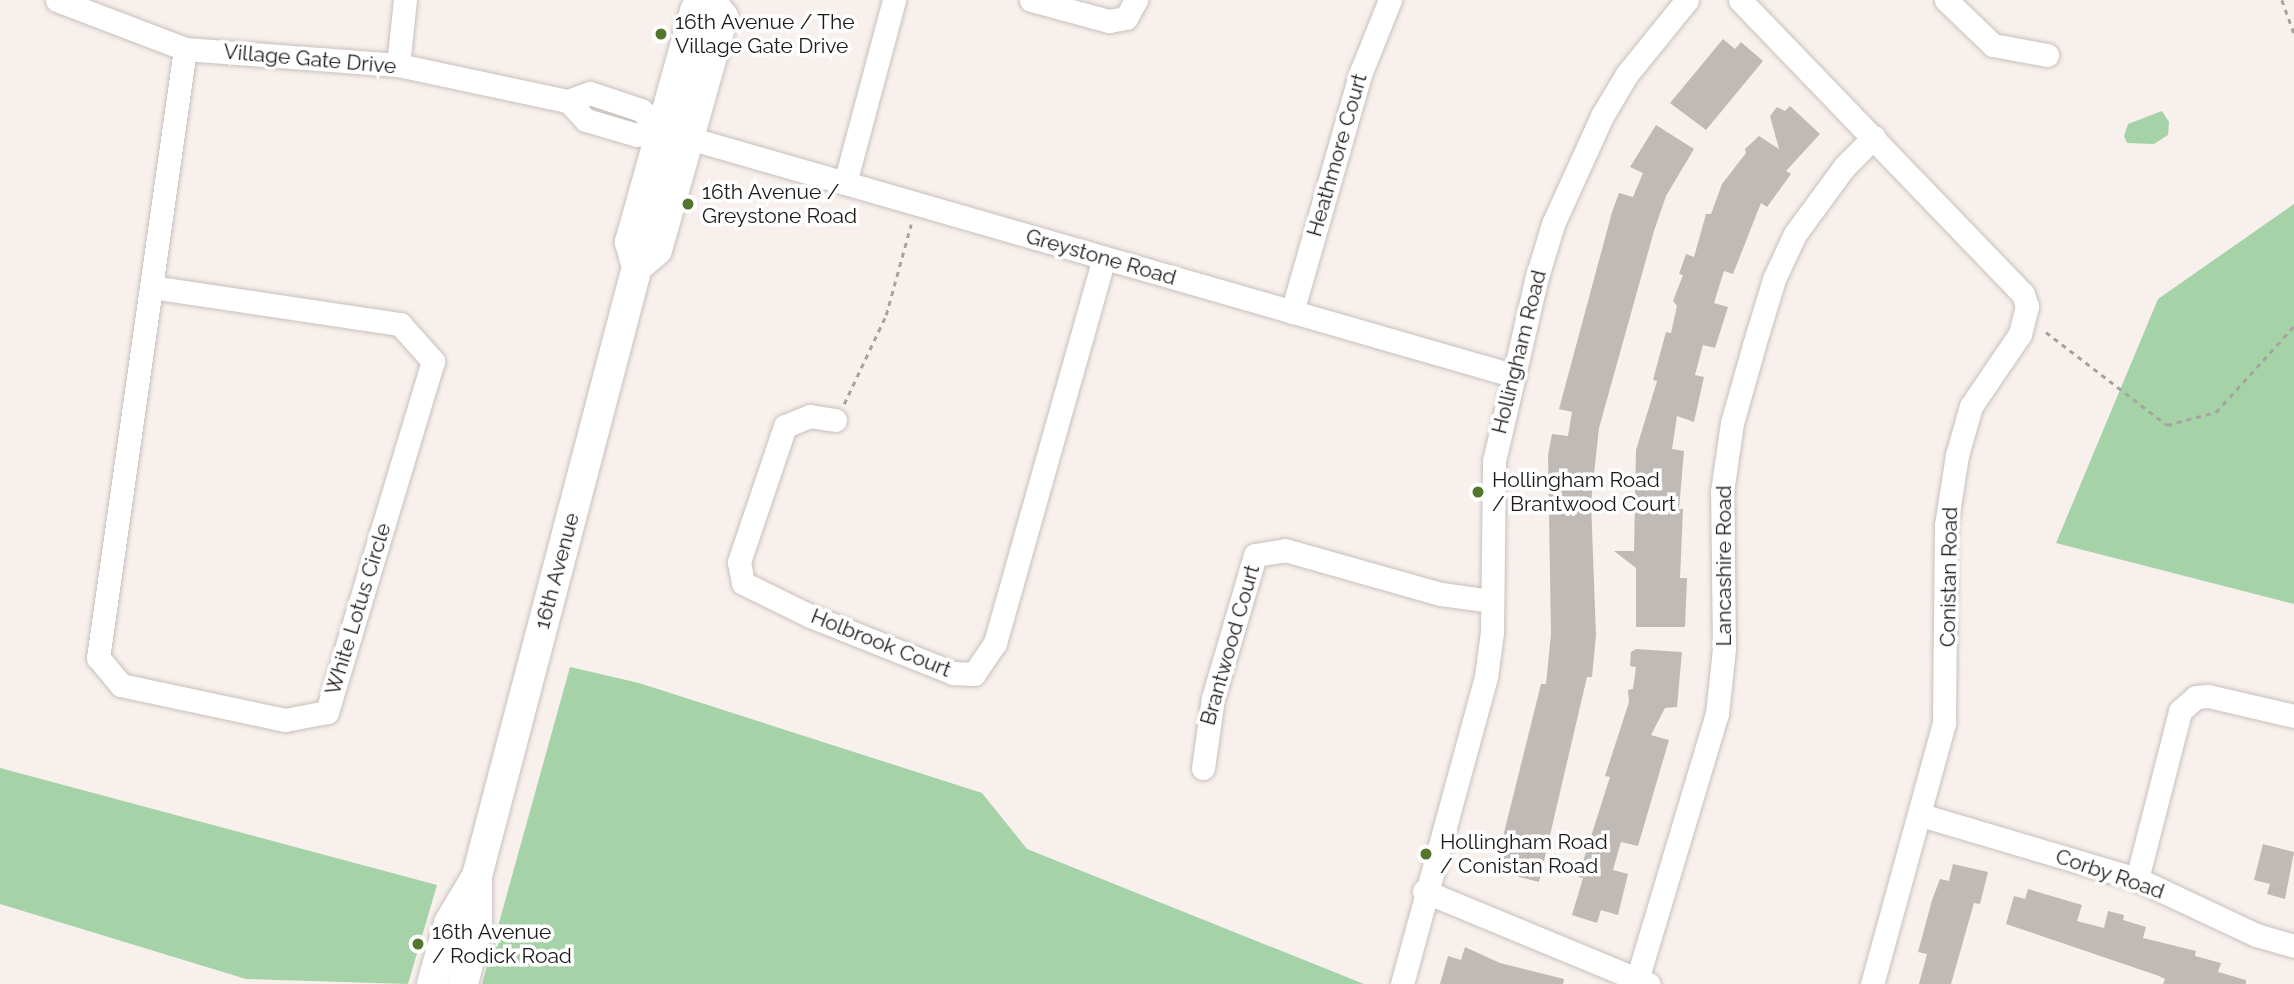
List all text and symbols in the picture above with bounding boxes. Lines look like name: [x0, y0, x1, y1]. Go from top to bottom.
place label: 16th Avenue / The Village Gate Drive: [675, 9, 856, 59]
marker: 16th Avenue / The Village Gate Drive: [653, 26, 669, 42]
street label: Village Gate Drive: [223, 39, 397, 79]
street label: Heathmore Court: [1302, 71, 1372, 239]
place label: 16th Avenue / Greystone Road: [702, 179, 857, 229]
marker: 16th Avenue / Greystone Road: [680, 196, 696, 212]
street label: Greystone Road: [1023, 224, 1179, 290]
street label: Hollingham Road: [1486, 268, 1552, 436]
place label: Hollingham Road / Brantwood Court: [1492, 467, 1676, 517]
marker: Hollingham Road / Brantwood Court: [1470, 484, 1486, 500]
street label: Lancashire Road: [1711, 486, 1737, 646]
street label: Conistan Road: [1935, 507, 1963, 647]
street label: 16th Avenue: [529, 510, 585, 632]
street label: White Lotus Circle: [320, 520, 396, 698]
street label: Brantwood Court: [1195, 562, 1265, 728]
street label: Holbrook Court: [807, 603, 955, 683]
place label: Hollingham Road / Conistan Road: [1440, 829, 1608, 879]
street label: Corby Road: [2052, 844, 2168, 904]
marker: Hollingham Road / Conistan Road: [1418, 846, 1434, 862]
place label: 16th Avenue / Rodick Road: [432, 919, 572, 969]
marker: 16th Avenue / Rodick Road: [410, 936, 426, 952]

